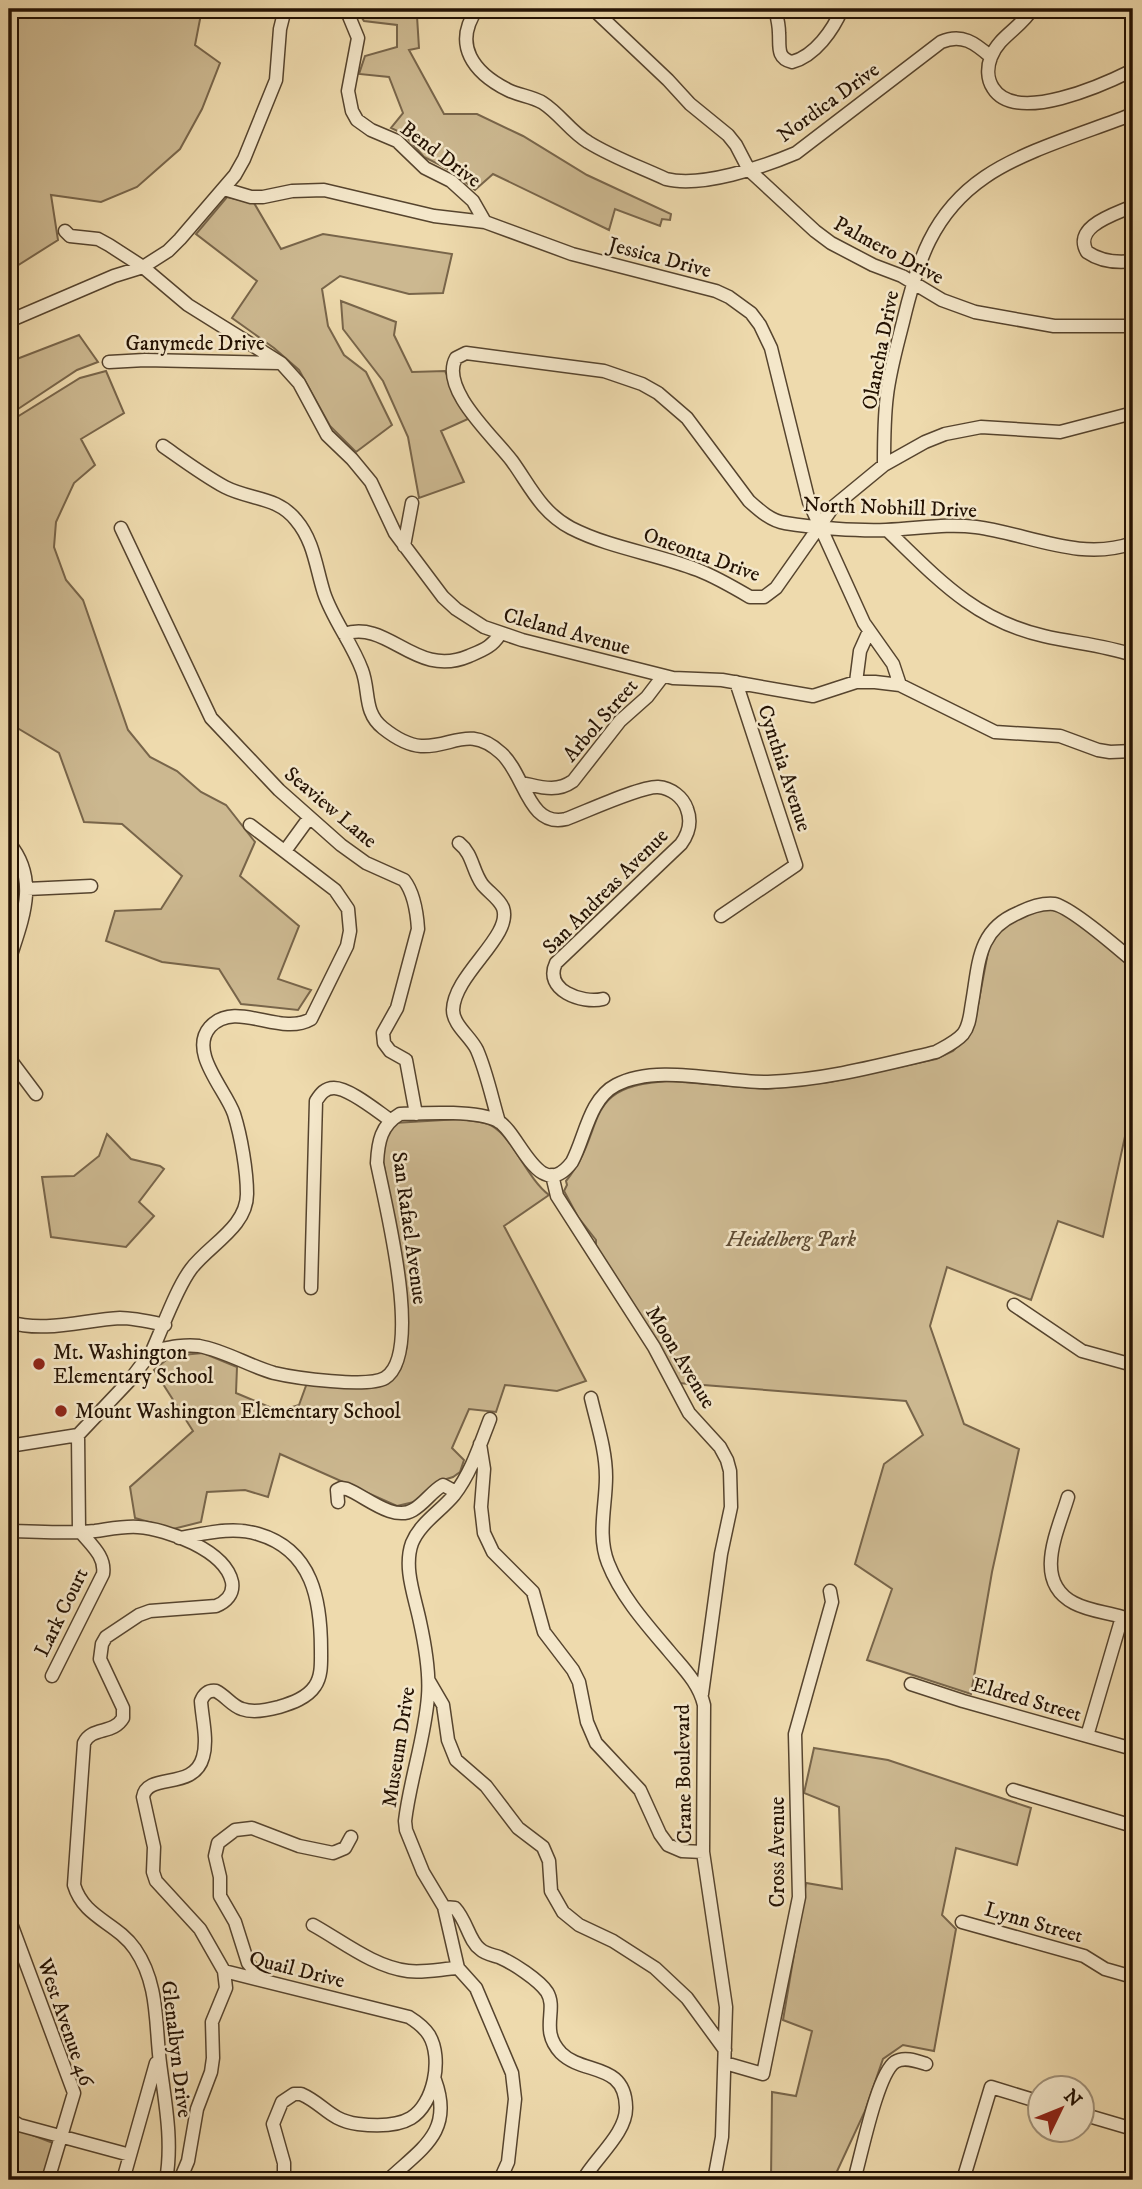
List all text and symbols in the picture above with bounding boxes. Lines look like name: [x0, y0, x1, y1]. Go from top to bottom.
street label: Nordica Drive: [772, 57, 885, 149]
street label: Bend Drive: [395, 116, 486, 194]
street label: Palmero Drive: [829, 211, 948, 291]
street label: Jessica Drive: [604, 231, 714, 284]
street label: Olancha Drive: [857, 288, 905, 412]
street label: Ganymede Drive: [125, 331, 265, 357]
street label: North Nobhill Drive: [803, 492, 978, 524]
street label: Oneonta Drive: [640, 522, 764, 588]
street label: Cleland Avenue: [500, 603, 633, 661]
street label: Arbol Street: [558, 674, 644, 768]
street label: Cynthia Avenue: [751, 702, 817, 835]
street label: Seaview Lane: [279, 761, 382, 854]
street label: San Andreas Avenue: [537, 823, 674, 960]
street label: San Rafael Avenue: [385, 1150, 433, 1306]
park label: Heidelberg Park: [725, 1227, 856, 1253]
street label: Moon Avenue: [639, 1301, 721, 1414]
place label: Mt. Washington Elementary School: [53, 1340, 214, 1390]
marker: Mt. Washington Elementary School: [31, 1356, 47, 1372]
place label: Mount Washington Elementary School: [75, 1399, 402, 1425]
marker: Mount Washington Elementary School: [53, 1403, 69, 1419]
street label: Lark Court: [29, 1564, 95, 1661]
street label: Eldred Street: [969, 1672, 1085, 1728]
street label: Museum Drive: [377, 1685, 421, 1809]
street label: Crane Boulevard: [670, 1703, 698, 1844]
street label: Cross Avenue: [765, 1796, 791, 1907]
street label: Lynn Street: [982, 1897, 1086, 1949]
street label: Quail Drive: [246, 1946, 348, 1994]
street label: West Avenue 46: [31, 1954, 99, 2091]
street label: Glenalbyn Drive: [155, 1979, 197, 2119]
north arrow: [1026, 2074, 1096, 2144]
text: N: [1059, 2085, 1086, 2112]

